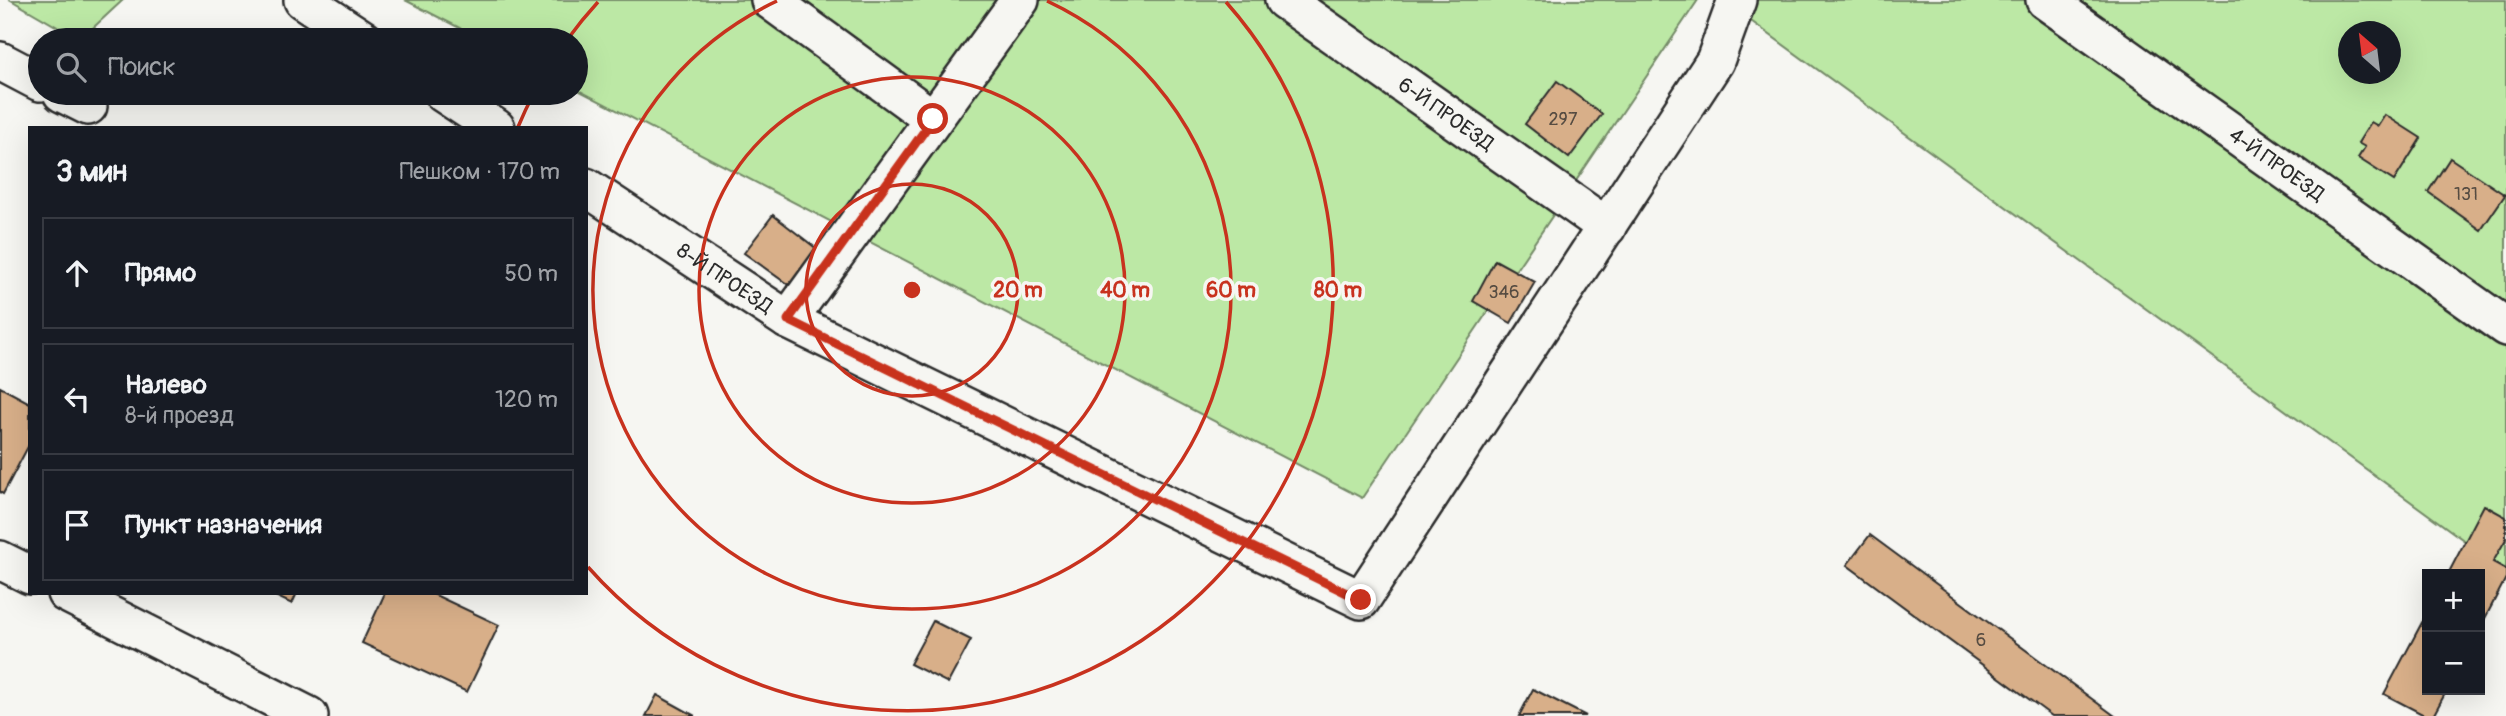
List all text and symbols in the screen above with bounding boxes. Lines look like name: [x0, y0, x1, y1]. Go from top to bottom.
north arrow: [2338, 21, 2401, 84]
search box: [28, 28, 588, 105]
icon: search: [52, 48, 90, 86]
text: Поиск: [108, 51, 176, 83]
street label: 6-Й ПРОЕЗД: [1393, 71, 1499, 157]
route start: [917, 103, 948, 134]
house number: 297: [1549, 108, 1578, 131]
street label: 4-Й ПРОЕЗД: [2224, 121, 2330, 208]
text: 3 мин: [56, 153, 127, 190]
text: Пешком · 170 m: [400, 157, 560, 186]
house number: 131: [2454, 183, 2478, 206]
street label: 8-Й ПРОЕЗД: [672, 237, 778, 320]
icon: ahead: [58, 254, 96, 292]
text: Прямо: [125, 257, 196, 289]
text: 50 m: [504, 259, 558, 288]
text: 20 m: [993, 277, 1043, 304]
text: 40 m: [1100, 277, 1150, 304]
text: 60 m: [1206, 277, 1256, 304]
text: 80 m: [1314, 277, 1362, 304]
centre of rings: [900, 278, 924, 302]
house number: 346: [1489, 281, 1519, 304]
text: Налево: [125, 369, 207, 401]
icon: left: [58, 380, 96, 418]
text: 120 m: [495, 385, 558, 414]
text: 8-й проезд: [125, 401, 234, 430]
icon: arrive: [58, 506, 96, 544]
text: Пункт назначения: [125, 509, 322, 541]
map controls: [2422, 569, 2485, 695]
button: +: [2422, 569, 2485, 632]
route end: [1345, 584, 1376, 615]
house number: 6: [1976, 629, 1986, 652]
button: −: [2422, 632, 2485, 695]

